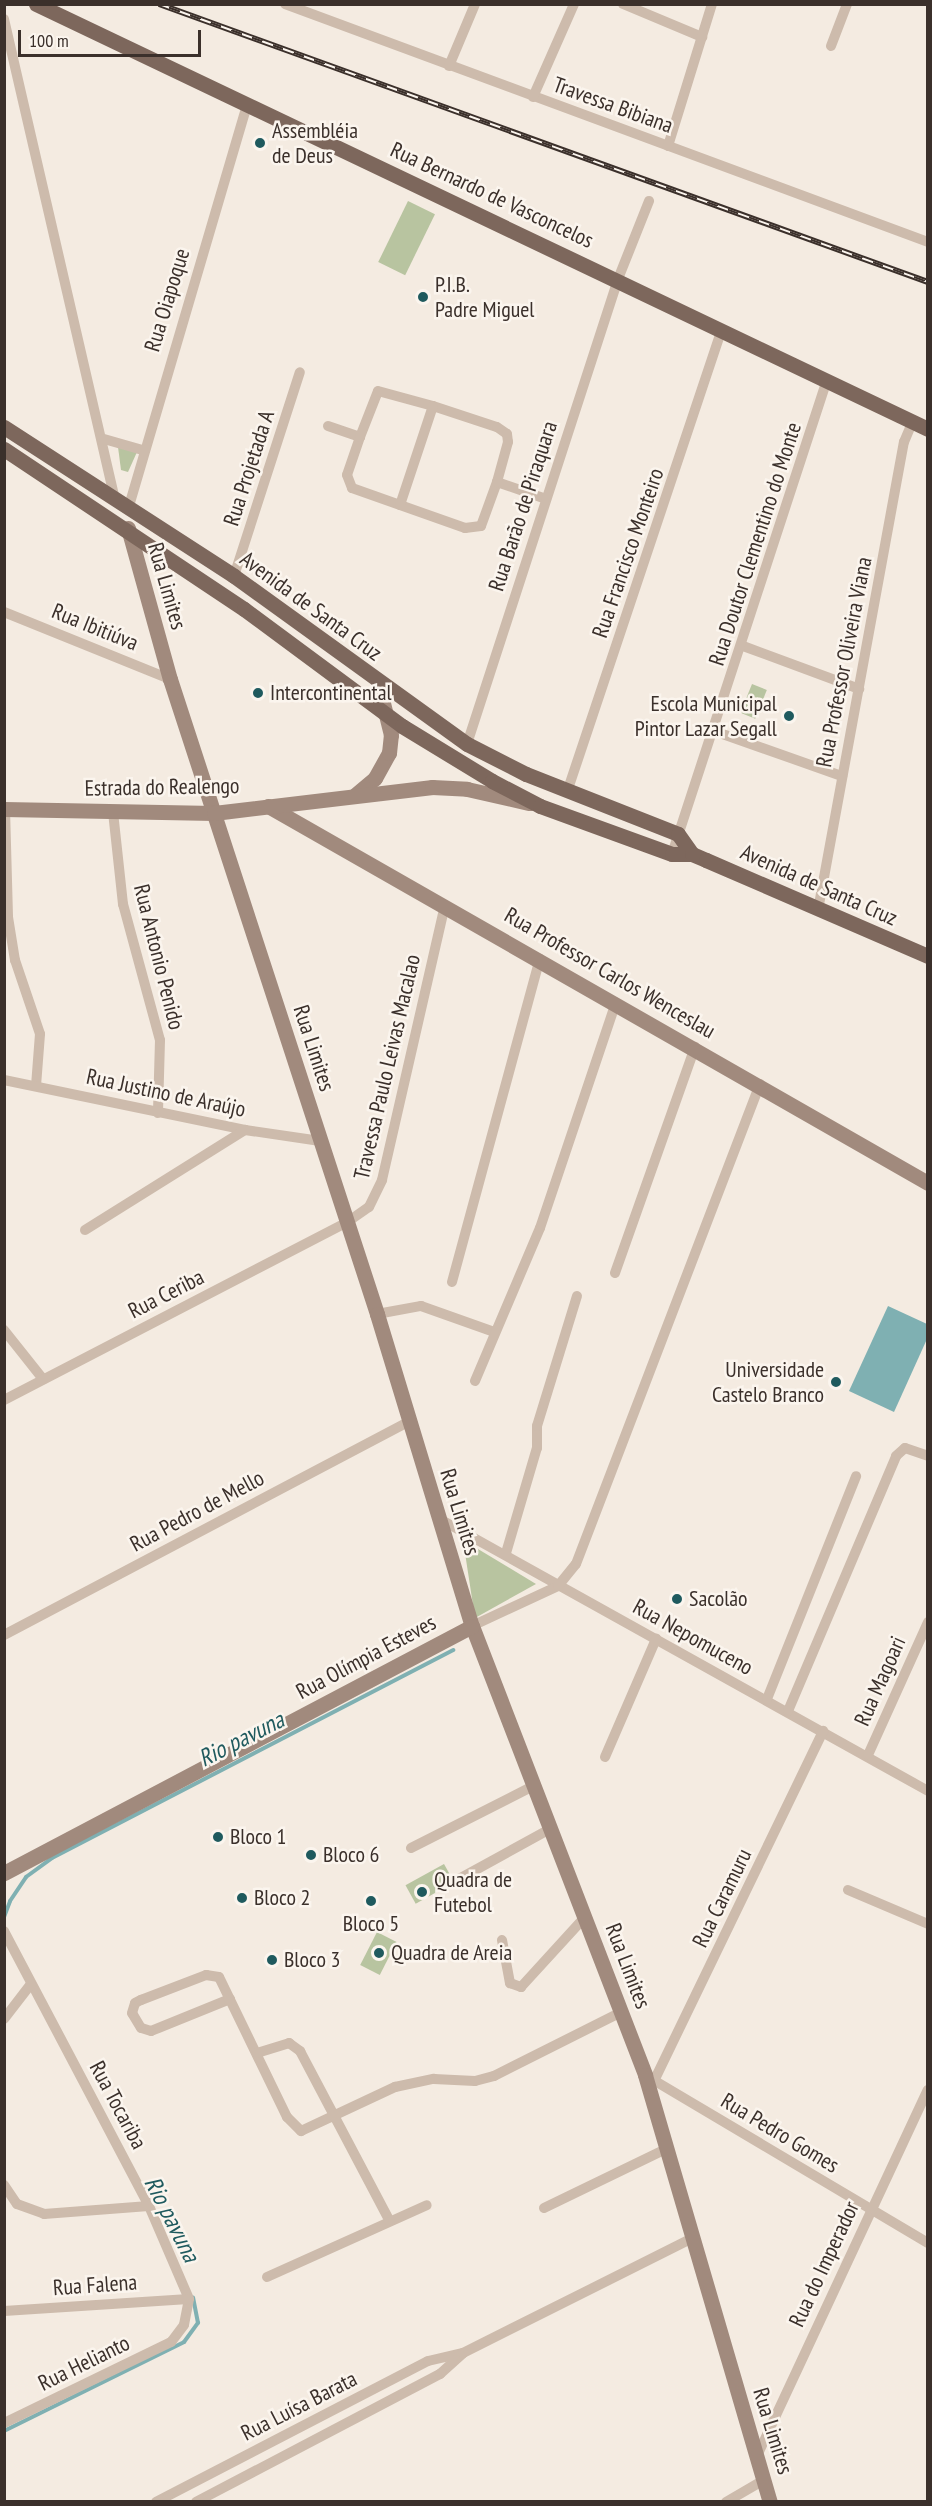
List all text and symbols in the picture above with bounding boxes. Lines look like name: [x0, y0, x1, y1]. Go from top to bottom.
scale bar: [21, 18, 204, 56]
text: 100 m: [29, 29, 69, 52]
street label: Travessa Bibiana: [550, 71, 676, 139]
place label: Assembléia de Deus: [272, 117, 358, 168]
marker: Assembléia de Deus: [253, 136, 267, 150]
street label: Rua Bernardo de Vasconcelos: [386, 136, 598, 254]
street label: Rua Oiapoque: [139, 245, 195, 355]
place label: P.I.B. Padre Miguel: [435, 271, 534, 322]
marker: P.I.B. Padre Miguel: [416, 290, 430, 304]
street label: Rua Projetada A: [218, 407, 280, 529]
street label: Rua Barão de Piraquara: [483, 418, 563, 594]
street label: Rua Doutor Clementino do Monte: [703, 419, 807, 669]
street label: Rua Francisco Monteiro: [587, 465, 669, 641]
street label: Rua Limites: [142, 540, 192, 632]
street label: Avenida de Santa Cruz: [235, 546, 387, 666]
street label: Rua Professor Oliveira Viana: [811, 554, 877, 770]
street label: Rua Ibitiúva: [48, 598, 142, 656]
place label: Intercontinental: [270, 680, 392, 706]
marker: Intercontinental: [251, 686, 265, 700]
place label: Escola Municipal Pintor Lazar Segall: [635, 690, 777, 742]
marker: Escola Municipal Pintor Lazar Segall: [782, 709, 796, 723]
street label: Estrada do Realengo: [84, 772, 240, 802]
street label: Avenida de Santa Cruz: [737, 839, 901, 931]
street label: Rua Antonio Penido: [128, 881, 190, 1033]
street label: Rua Professor Carlos Wenceslau: [500, 902, 720, 1044]
street label: Travessa Paulo Leivas Macalao: [348, 952, 426, 1182]
street label: Rua Limites: [288, 1002, 340, 1094]
street label: Rua Justino de Araújo: [84, 1063, 248, 1123]
street label: Rua Ceriba: [124, 1264, 208, 1324]
place label: Universidade Castelo Branco: [712, 1356, 824, 1408]
marker: Universidade Castelo Branco: [829, 1375, 843, 1389]
street label: Rua Pedro de Mello: [126, 1465, 268, 1557]
street label: Rua Limites: [434, 1466, 486, 1558]
place label: Sacolão: [689, 1586, 748, 1612]
marker: Sacolão: [670, 1592, 684, 1606]
street label: Rua Nepomuceno: [628, 1593, 758, 1681]
street label: Rua Olímpia Esteves: [292, 1609, 440, 1705]
street label: Rua Magoari: [849, 1632, 911, 1730]
water label: Rio pavuna: [193, 1705, 289, 1773]
place label: Bloco 1: [230, 1824, 287, 1850]
marker: Bloco 1: [211, 1830, 225, 1844]
place label: Bloco 6: [323, 1842, 380, 1868]
street label: Rua Caramuru: [687, 1844, 757, 1952]
marker: Bloco 6: [304, 1848, 318, 1862]
place label: Quadra de Futebol: [434, 1866, 512, 1918]
place label: Bloco 2: [254, 1885, 311, 1911]
marker: Quadra de Futebol: [415, 1885, 429, 1899]
marker: Bloco 2: [235, 1891, 249, 1905]
marker: Bloco 5: [364, 1894, 378, 1908]
place label: Bloco 5: [343, 1911, 399, 1937]
street label: Rua Limites: [600, 1920, 656, 2012]
place label: Quadra de Areia: [391, 1940, 513, 1966]
marker: Quadra de Areia: [372, 1946, 386, 1960]
place label: Bloco 3: [284, 1947, 341, 1973]
marker: Bloco 3: [265, 1953, 279, 1967]
street label: Rua Tocariba: [84, 2056, 152, 2154]
street label: Rua Pedro Gomes: [716, 2087, 844, 2179]
water label: Rio pavuna: [138, 2171, 206, 2267]
street label: Rua do Imperador: [783, 2197, 865, 2331]
street label: Rua Falena: [52, 2269, 138, 2301]
street label: Rua Helianto: [34, 2330, 134, 2396]
street label: Rua Luísa Barata: [237, 2366, 361, 2446]
street label: Rua Limites: [747, 2385, 799, 2477]

